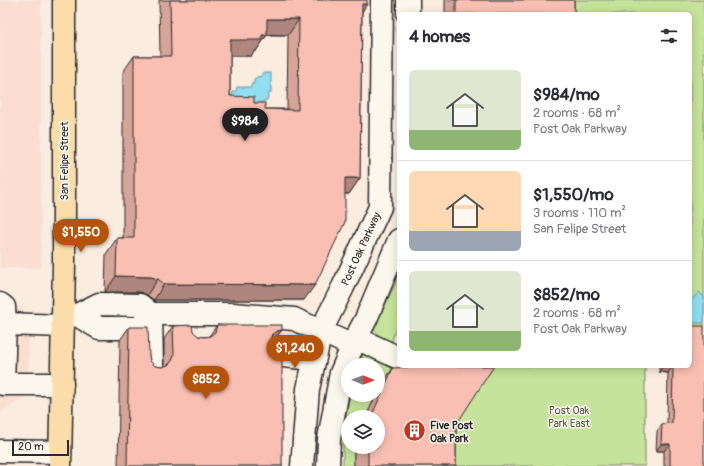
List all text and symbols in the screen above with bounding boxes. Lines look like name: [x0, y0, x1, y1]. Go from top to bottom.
icon: filters: [658, 25, 680, 47]
text: 4 homes: [409, 26, 470, 47]
text: $984/mo: [533, 84, 600, 105]
icon: home: [441, 86, 489, 134]
text: 2 rooms · 68 m²: [533, 105, 621, 121]
pin: $984: [221, 108, 269, 142]
text: $984: [231, 113, 259, 129]
street label: San Felipe Street: [58, 121, 71, 200]
text: Post Oak Parkway: [533, 121, 627, 137]
text: $1,550/mo: [533, 184, 614, 205]
icon: home: [441, 187, 489, 235]
text: 3 rooms · 110 m²: [533, 205, 626, 221]
street label: Post Oak Parkway: [339, 210, 384, 288]
pin: $1,550: [48, 219, 114, 253]
text: San Felipe Street: [533, 221, 626, 237]
text: $1,550: [62, 224, 100, 240]
text: $852/mo: [533, 284, 600, 305]
icon: home: [441, 287, 489, 335]
text: 2 rooms · 68 m²: [533, 305, 621, 321]
text: Post Oak Parkway: [533, 321, 627, 337]
pin: $1,240: [262, 335, 328, 369]
text: $1,240: [275, 340, 315, 356]
north arrow: [341, 358, 385, 402]
map controls: [341, 358, 385, 454]
pin: $852: [182, 366, 230, 400]
text: $852: [192, 371, 220, 387]
park label: Post Oak Park East: [548, 404, 590, 430]
button: layers: [341, 410, 385, 454]
building icon: Five Post Oak Park: [402, 418, 428, 444]
place label: Five Post Oak Park: [430, 419, 474, 445]
scale bar: [12, 438, 69, 457]
text: 20 m: [18, 440, 44, 453]

